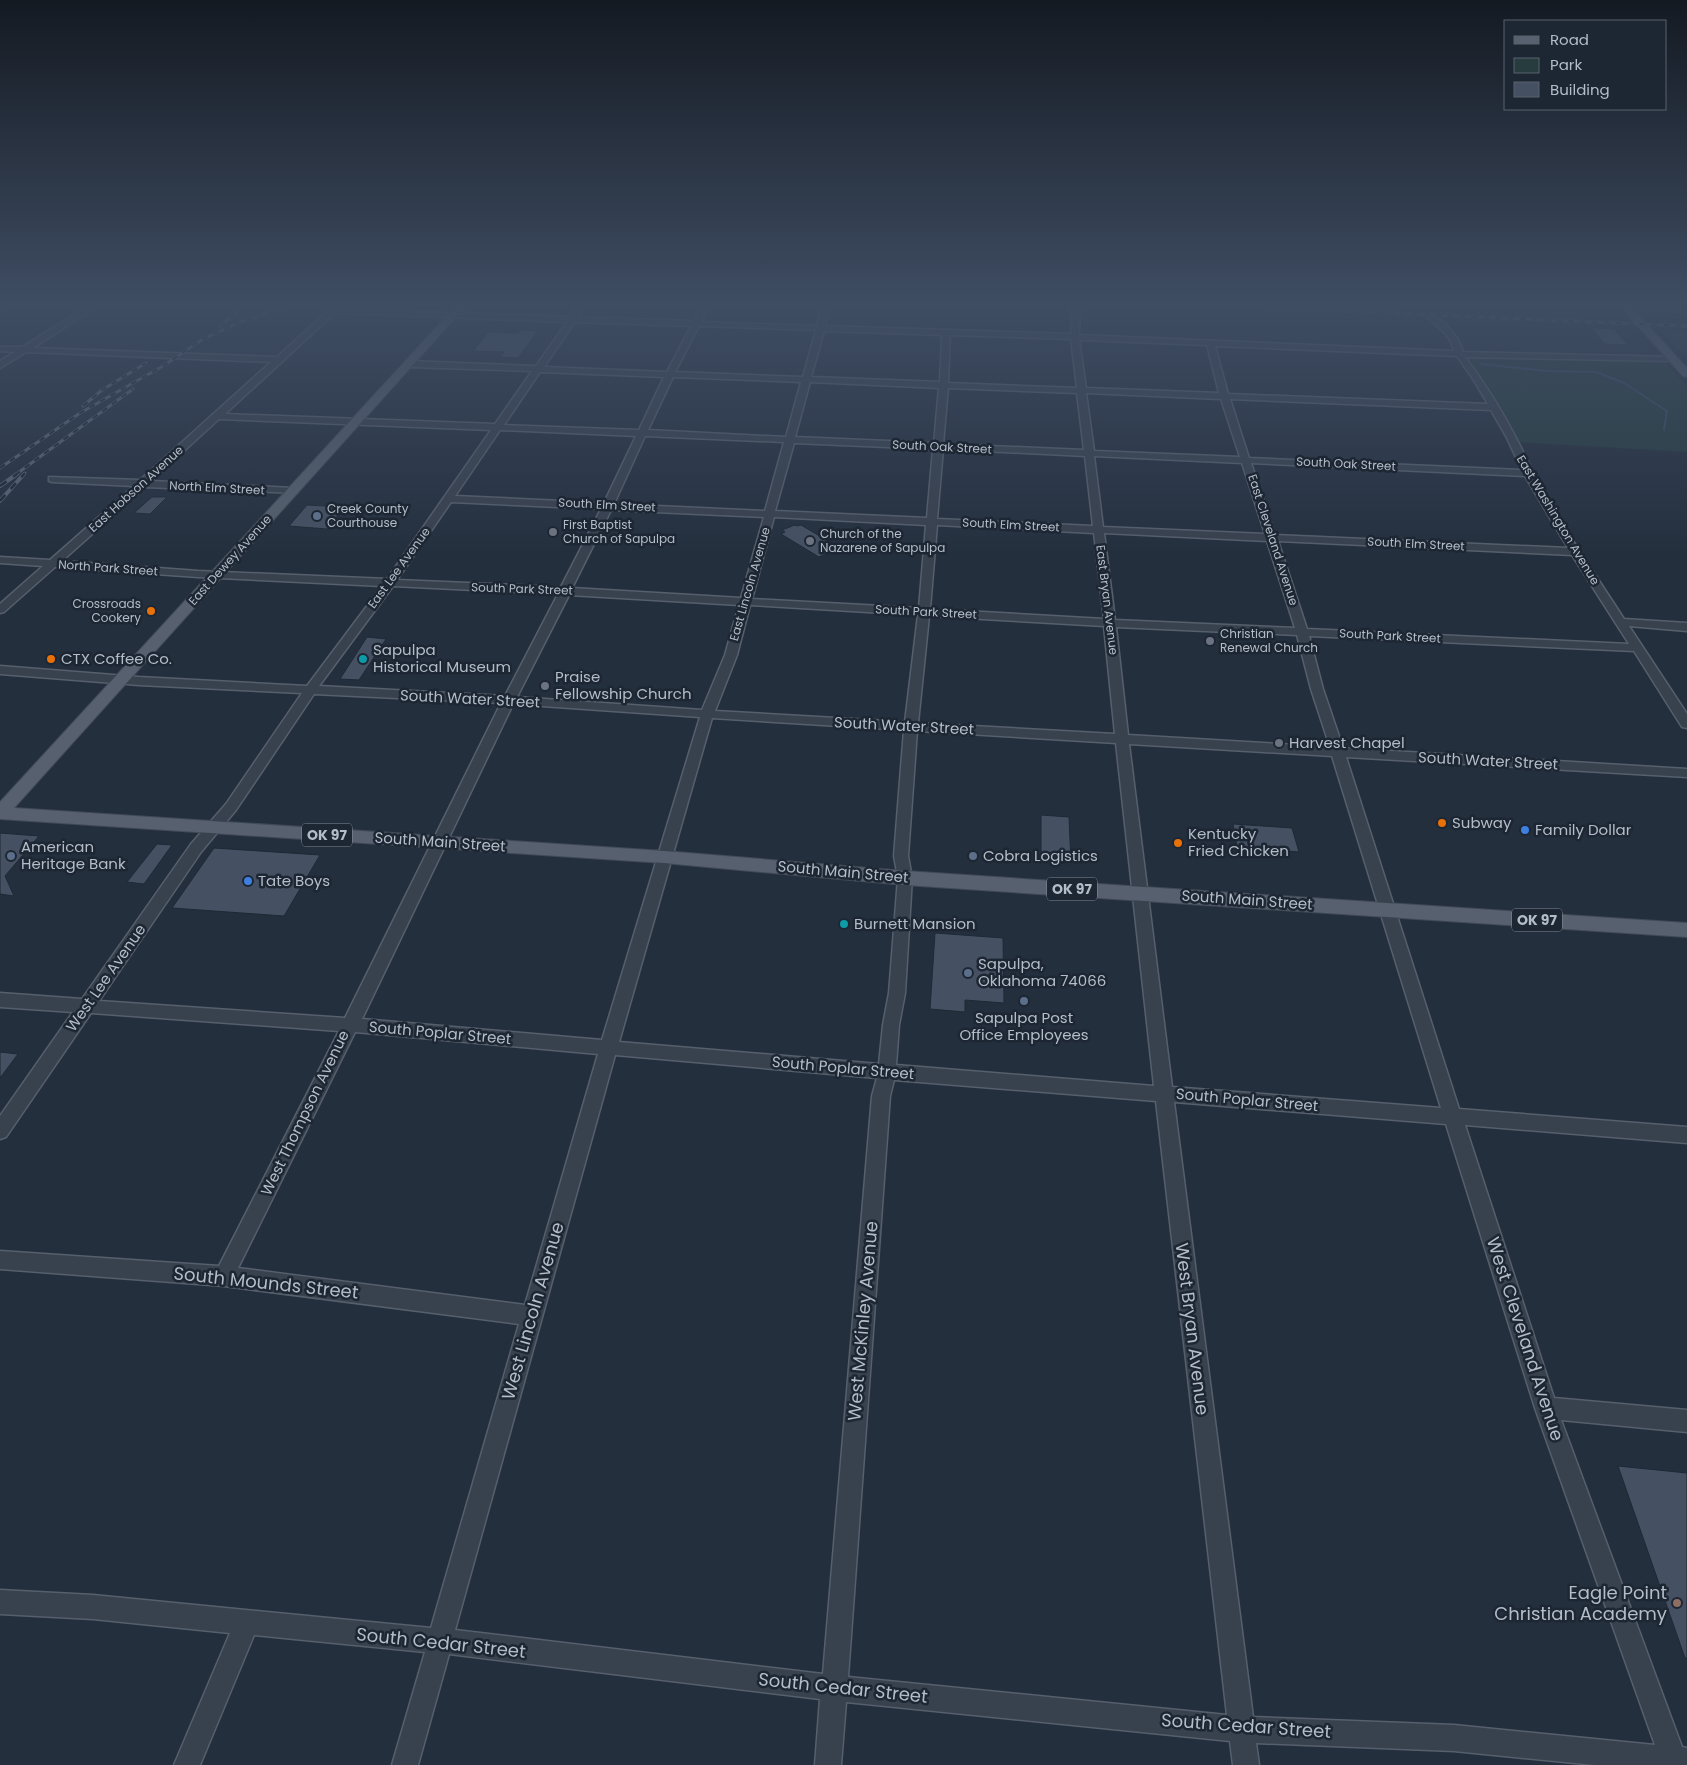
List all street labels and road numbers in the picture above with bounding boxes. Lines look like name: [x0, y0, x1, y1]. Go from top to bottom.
street label: South Oak Street: [892, 435, 992, 458]
street label: East Hobson Avenue: [85, 441, 187, 536]
street label: South Oak Street: [1296, 452, 1396, 475]
street label: East Washington Avenue: [1513, 452, 1604, 588]
street label: East Cleveland Avenue: [1244, 472, 1303, 608]
street label: North Elm Street: [169, 477, 265, 498]
street label: South Elm Street: [558, 493, 656, 516]
street label: East Dewey Avenue: [184, 511, 275, 609]
street label: South Elm Street: [962, 513, 1060, 536]
street label: East Lee Avenue: [363, 524, 434, 612]
street label: East Lincoln Avenue: [725, 525, 774, 643]
street label: South Elm Street: [1367, 532, 1465, 555]
street label: East Bryan Avenue: [1092, 544, 1123, 656]
street label: North Park Street: [58, 556, 158, 579]
street label: South Park Street: [471, 578, 573, 599]
street label: South Park Street: [875, 600, 977, 623]
street label: South Park Street: [1339, 624, 1441, 647]
street label: South Water Street: [400, 684, 541, 713]
street label: South Water Street: [834, 711, 975, 740]
street label: South Water Street: [1418, 746, 1559, 775]
road number: OK 97: [302, 824, 352, 846]
street label: South Main Street: [374, 826, 506, 857]
street label: South Main Street: [777, 855, 909, 888]
road number: OK 97: [1047, 878, 1097, 901]
street label: South Main Street: [1181, 884, 1313, 915]
road number: OK 97: [1512, 908, 1562, 932]
street label: West Lee Avenue: [61, 920, 151, 1036]
street label: South Poplar Street: [368, 1016, 512, 1049]
street label: West Thompson Avenue: [255, 1027, 354, 1199]
street label: South Poplar Street: [771, 1051, 915, 1084]
street label: South Poplar Street: [1175, 1083, 1319, 1116]
street label: West Lincoln Avenue: [495, 1219, 570, 1403]
street label: West McKinley Avenue: [841, 1220, 884, 1422]
street label: West Cleveland Avenue: [1481, 1234, 1570, 1444]
street label: West Bryan Avenue: [1170, 1241, 1215, 1417]
street label: South Mounds Street: [172, 1260, 360, 1305]
street label: South Cedar Street: [355, 1621, 527, 1664]
street label: South Cedar Street: [757, 1666, 929, 1709]
street label: South Cedar Street: [1160, 1707, 1332, 1744]

